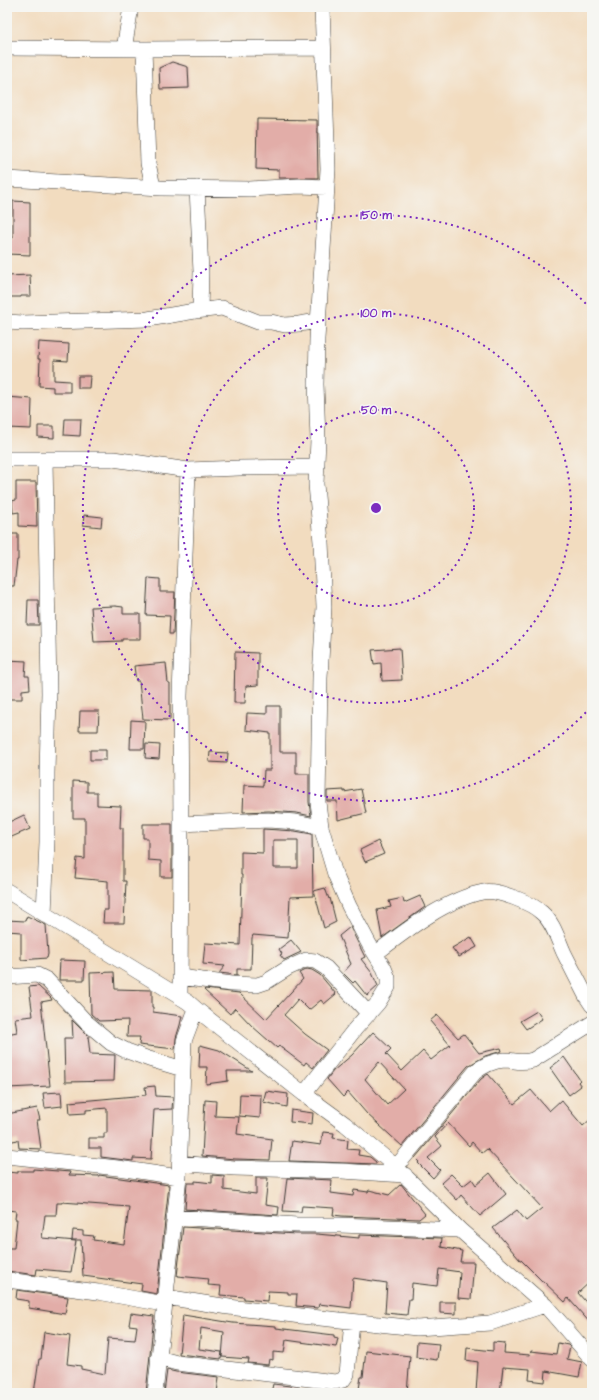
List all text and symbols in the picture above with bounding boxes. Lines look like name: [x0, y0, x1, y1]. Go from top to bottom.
text: 150 m: [360, 207, 393, 224]
text: 100 m: [361, 305, 392, 322]
text: 50 m: [361, 402, 392, 419]
centre of rings: [369, 501, 383, 515]

